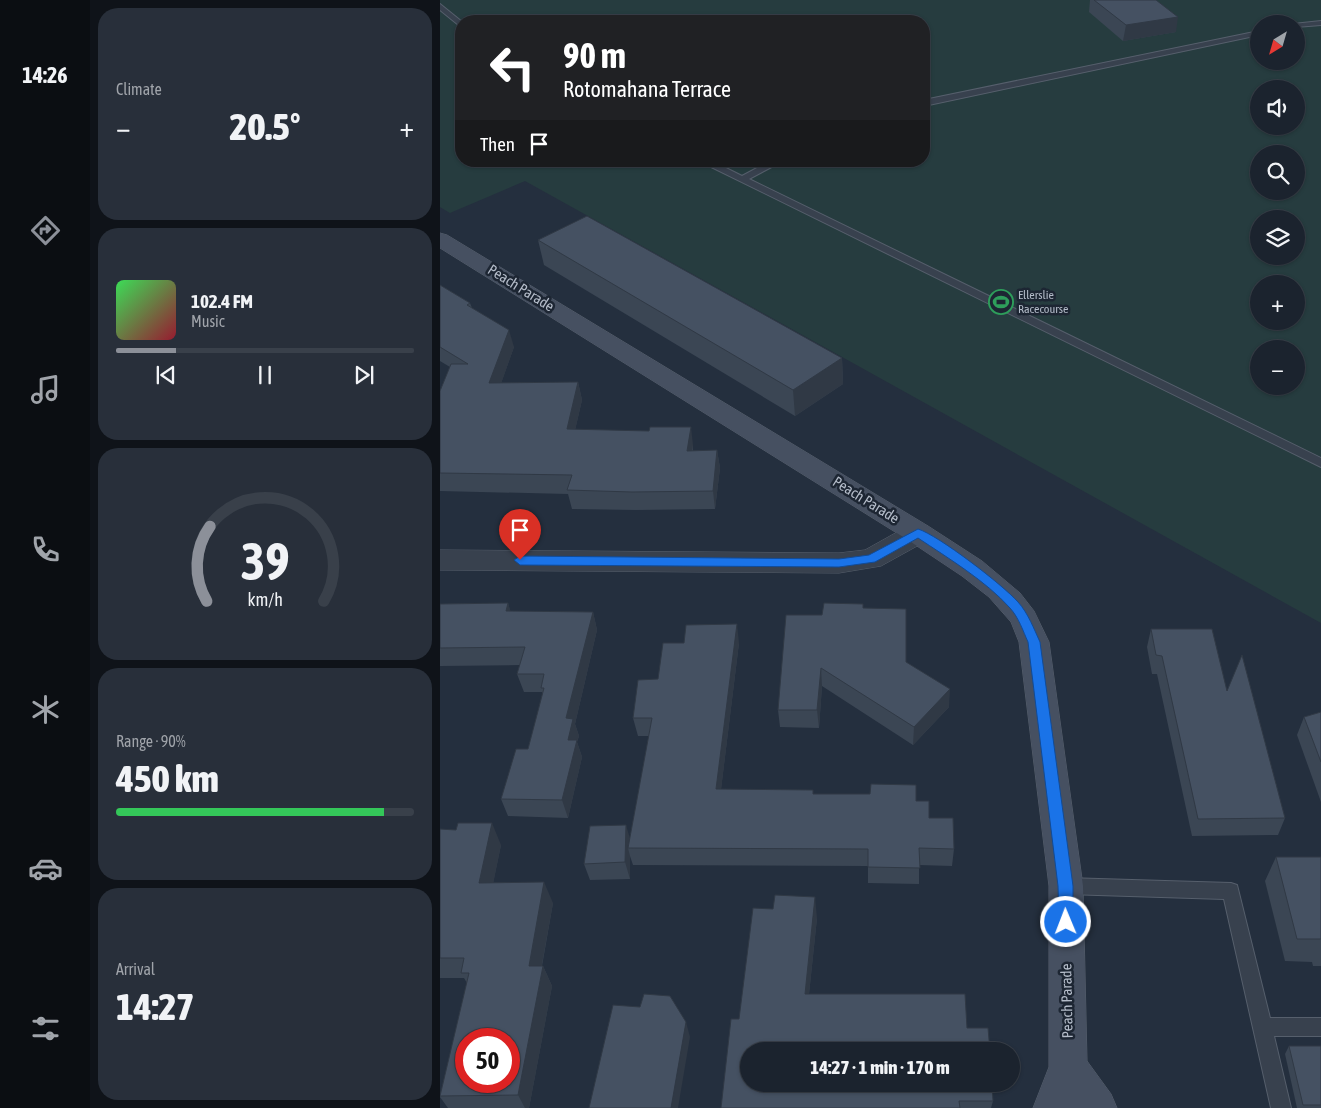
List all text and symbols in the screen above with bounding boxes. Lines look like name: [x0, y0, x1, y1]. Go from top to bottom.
north arrow: [1250, 15, 1305, 70]
map controls: [1250, 15, 1305, 395]
icon: left: [480, 35, 545, 100]
text: 90 m: [563, 35, 626, 75]
text: 14:26: [22, 62, 68, 88]
text: Rotomahana Terrace: [563, 76, 731, 102]
text: Climate: [116, 80, 162, 98]
button: sound: [1250, 80, 1305, 135]
text: 20.5°: [230, 105, 300, 148]
text: −: [116, 111, 131, 143]
text: +: [399, 111, 414, 143]
icon: arrive: [525, 130, 553, 158]
text: Then: [480, 133, 515, 155]
button: search: [1250, 145, 1305, 200]
button: layers: [1250, 210, 1305, 265]
icon: directions: [28, 213, 63, 248]
street label: Peach Parade: [485, 261, 558, 315]
button: +: [1250, 275, 1305, 330]
place label: Ellerslie Racecourse: [1018, 288, 1069, 316]
sports icon: Ellerslie Racecourse: [988, 289, 1014, 315]
text: 102.4 FM: [191, 290, 253, 312]
text: Music: [191, 312, 225, 330]
button: −: [1250, 340, 1305, 395]
icon: previous: [152, 361, 180, 389]
icon: pause: [251, 361, 279, 389]
icon: next: [350, 361, 378, 389]
icon: music: [28, 372, 63, 407]
street label: Peach Parade: [830, 473, 903, 527]
pin: [499, 509, 541, 560]
icon: arrive: [506, 516, 534, 544]
text: 39: [241, 531, 289, 591]
icon: phone: [28, 532, 63, 567]
text: km/h: [247, 589, 283, 610]
icon: climate: [28, 692, 63, 727]
text: Range · 90%: [116, 732, 186, 750]
text: 450 km: [116, 757, 219, 800]
icon: car: [28, 851, 63, 886]
position arrow: [1039, 895, 1091, 947]
text: Arrival: [116, 960, 155, 978]
street label: Peach Parade: [1057, 963, 1076, 1039]
text: 14:27: [116, 985, 194, 1028]
icon: filters: [28, 1011, 63, 1046]
speed limit sign: 50: [455, 1028, 520, 1093]
text: 14:27 · 1 min · 170 m: [810, 1056, 950, 1078]

